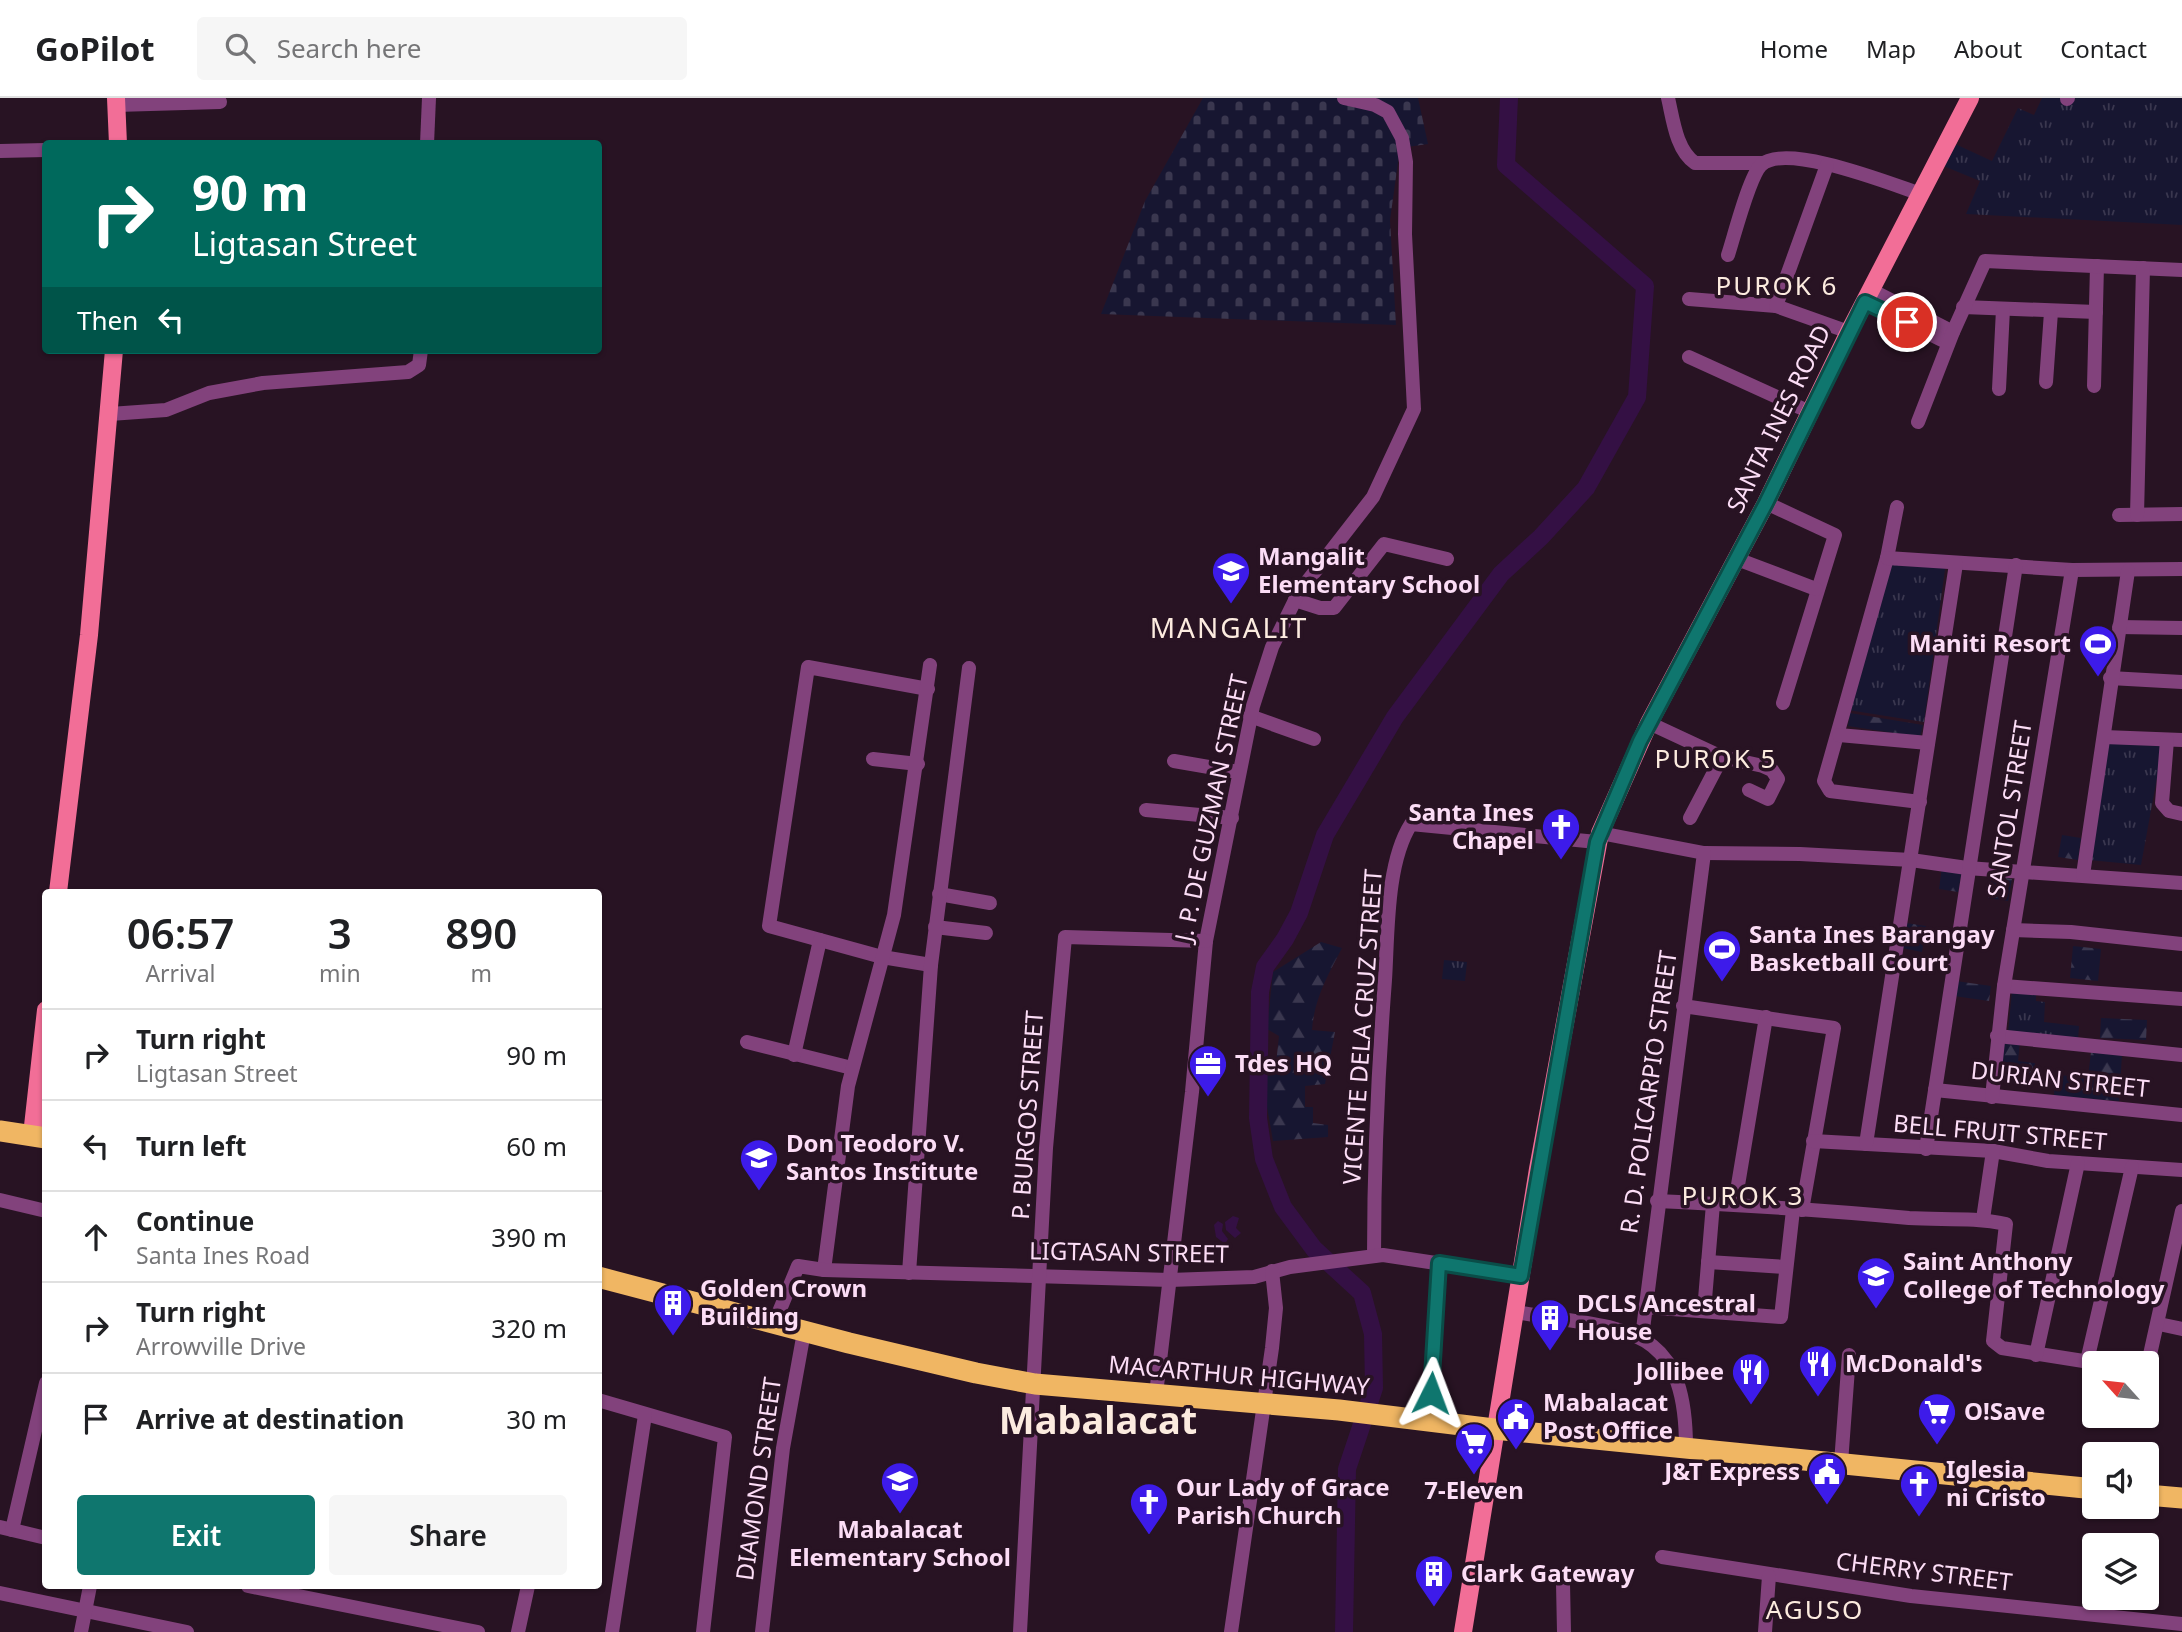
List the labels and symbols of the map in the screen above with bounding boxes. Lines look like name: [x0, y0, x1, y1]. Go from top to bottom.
district label: PUROK 6: [1716, 267, 1838, 303]
pin: [1877, 292, 1937, 352]
street label: SANTA INES ROAD: [1718, 319, 1837, 518]
place label: Mangalit Elementary School: [1258, 539, 1480, 600]
school or university icon: Mangalit Elementary School: [1210, 550, 1252, 605]
district label: MANGALIT: [1150, 608, 1308, 646]
sports icon: Maniti Resort: [2077, 623, 2119, 678]
place label: Maniti Resort: [1909, 626, 2071, 659]
street label: J. P. DE GUZMAN STREET: [1166, 670, 1255, 946]
street label: SANTOL STREET: [1978, 717, 2039, 900]
district label: PUROK 5: [1655, 740, 1777, 776]
place label: Santa Ines Chapel: [1408, 795, 1534, 856]
church icon: Santa Ines Chapel: [1540, 806, 1582, 861]
street label: VICENTE DELA CRUZ STREET: [1334, 867, 1389, 1186]
place label: Santa Ines Barangay Basketball Court: [1749, 917, 1995, 978]
sports icon: Santa Ines Barangay Basketball Court: [1701, 928, 1743, 983]
street label: R. D. POLICARPIO STREET: [1611, 948, 1684, 1235]
street label: P. BURGOS STREET: [1003, 1009, 1050, 1220]
office icon: Tdes HQ: [1187, 1043, 1229, 1098]
place label: Tdes HQ: [1235, 1046, 1332, 1079]
street label: DURIAN STREET: [1969, 1053, 2152, 1104]
street label: BELL FRUIT STREET: [1892, 1106, 2109, 1157]
place label: Don Teodoro V. Santos Institute: [786, 1126, 978, 1187]
school or university icon: Don Teodoro V. Santos Institute: [738, 1137, 780, 1192]
district label: PUROK 3: [1682, 1177, 1804, 1213]
street label: LIGTASAN STREET: [1029, 1233, 1230, 1270]
place label: Saint Anthony College of Technology: [1903, 1244, 2165, 1305]
school or university icon: Saint Anthony College of Technology: [1855, 1255, 1897, 1310]
place label: Golden Crown Building: [700, 1271, 867, 1332]
building icon: Golden Crown Building: [652, 1282, 694, 1337]
place label: DCLS Ancestral House: [1577, 1286, 1756, 1347]
building icon: DCLS Ancestral House: [1529, 1297, 1571, 1352]
restaurant icon: McDonald's: [1797, 1343, 1839, 1398]
place label: McDonald's: [1845, 1346, 1983, 1379]
street label: MACARTHUR HIGHWAY: [1107, 1347, 1371, 1402]
restaurant icon: Jollibee: [1730, 1351, 1772, 1406]
north arrow: [2082, 1351, 2160, 1428]
place label: Jollibee: [1634, 1354, 1724, 1387]
position arrow: [1394, 1356, 1468, 1430]
street label: DIAMOND STREET: [727, 1374, 788, 1583]
place label: Mabalacat Post Office: [1543, 1385, 1673, 1446]
supermarket icon: O!Save: [1916, 1391, 1958, 1446]
district label: Mabalacat: [999, 1393, 1197, 1445]
place label: O!Save: [1964, 1394, 2045, 1427]
public building icon: Mabalacat Post Office: [1495, 1396, 1537, 1451]
supermarket icon: 7-Eleven: [1453, 1421, 1495, 1476]
public building icon: J&T Express: [1806, 1451, 1848, 1506]
place label: Iglesia ni Cristo: [1946, 1452, 2046, 1513]
place label: J&T Express: [1662, 1454, 1800, 1487]
school or university icon: Mabalacat Elementary School: [879, 1460, 921, 1515]
church icon: Iglesia ni Cristo: [1898, 1463, 1940, 1518]
place label: Our Lady of Grace Parish Church: [1176, 1470, 1390, 1531]
place label: 7-Eleven: [1424, 1473, 1524, 1506]
church icon: Our Lady of Grace Parish Church: [1128, 1481, 1170, 1536]
place label: Mabalacat Elementary School: [789, 1512, 1011, 1573]
street label: CHERRY STREET: [1834, 1543, 2015, 1598]
building icon: Clark Gateway: [1413, 1553, 1455, 1608]
place label: Clark Gateway: [1461, 1556, 1635, 1589]
district label: AGUSO: [1766, 1591, 1864, 1627]

